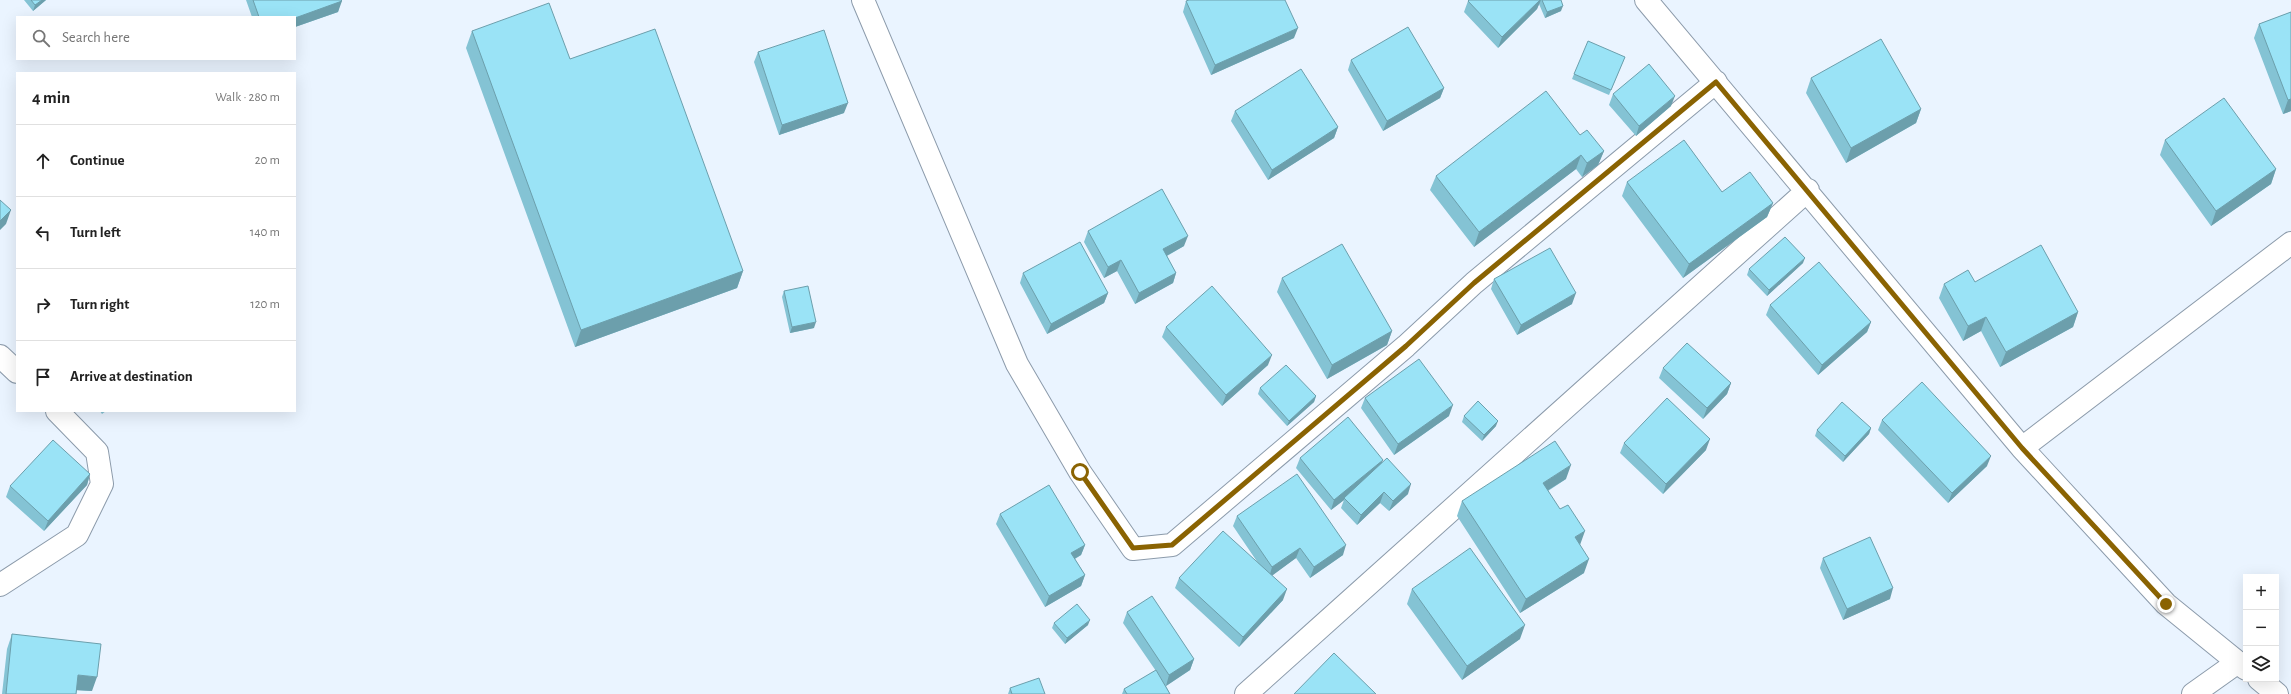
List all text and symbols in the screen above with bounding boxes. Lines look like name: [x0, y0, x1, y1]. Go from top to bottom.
search box: [16, 16, 296, 60]
icon: search: [30, 27, 52, 49]
text: Search here: [62, 30, 130, 45]
text: 4 min: [32, 89, 70, 106]
text: Walk · 280 m: [215, 91, 280, 104]
icon: ahead: [32, 150, 54, 172]
text: Continue: [70, 153, 125, 168]
text: 20 m: [255, 154, 280, 167]
icon: left: [32, 222, 54, 244]
text: Turn left: [70, 225, 121, 240]
text: 140 m: [250, 226, 280, 239]
icon: right: [32, 294, 54, 316]
text: Turn right: [70, 297, 129, 312]
text: 120 m: [250, 298, 280, 311]
icon: arrive: [32, 366, 54, 388]
text: Arrive at destination: [70, 369, 193, 384]
route start: [1071, 463, 1089, 481]
map controls: [2243, 574, 2279, 682]
button: +: [2243, 574, 2279, 610]
route end: [2157, 595, 2175, 613]
button: −: [2243, 610, 2279, 646]
button: layers: [2243, 646, 2279, 682]

